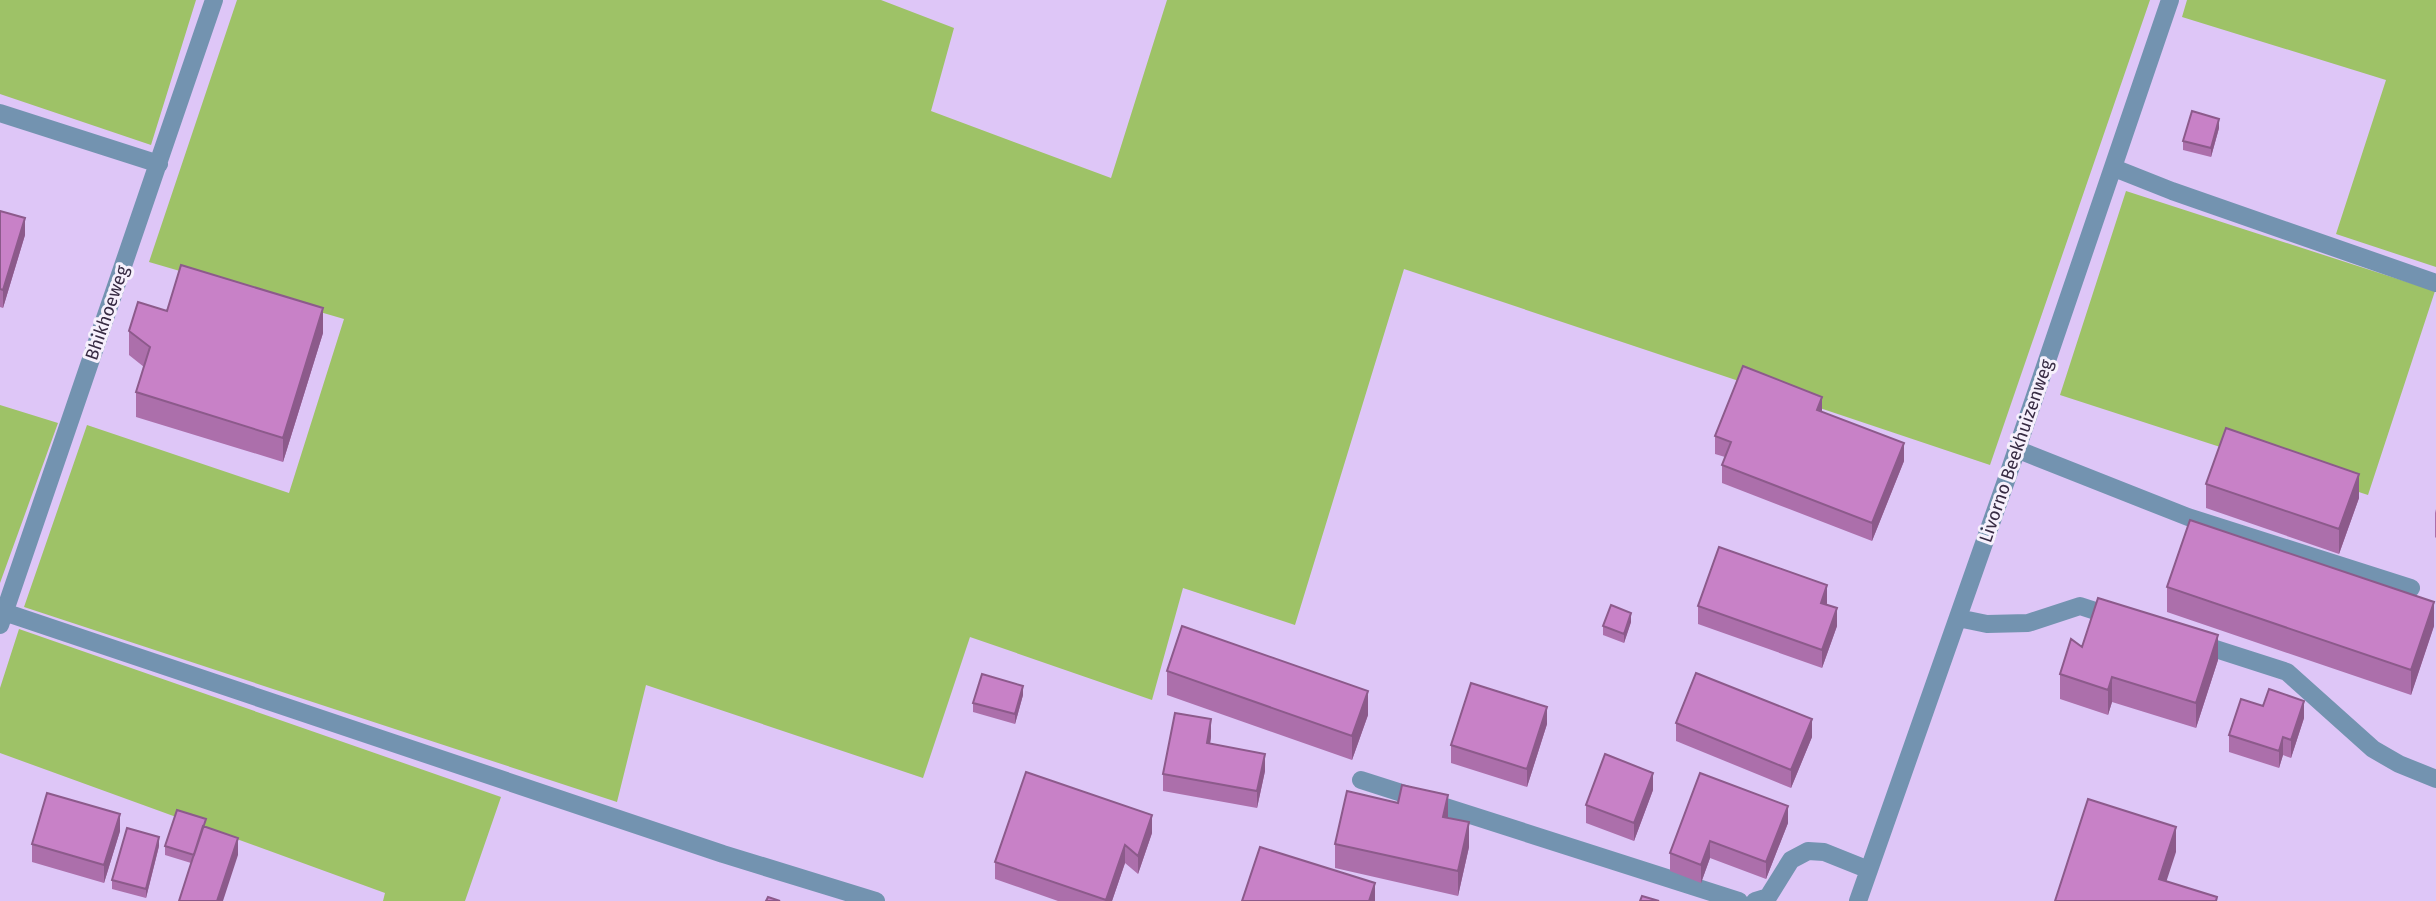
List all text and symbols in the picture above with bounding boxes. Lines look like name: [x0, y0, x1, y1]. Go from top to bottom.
street label: Bhikhoeweg: [81, 262, 134, 363]
street label: Livorno Beekhuizenweg: [1974, 356, 2058, 545]

